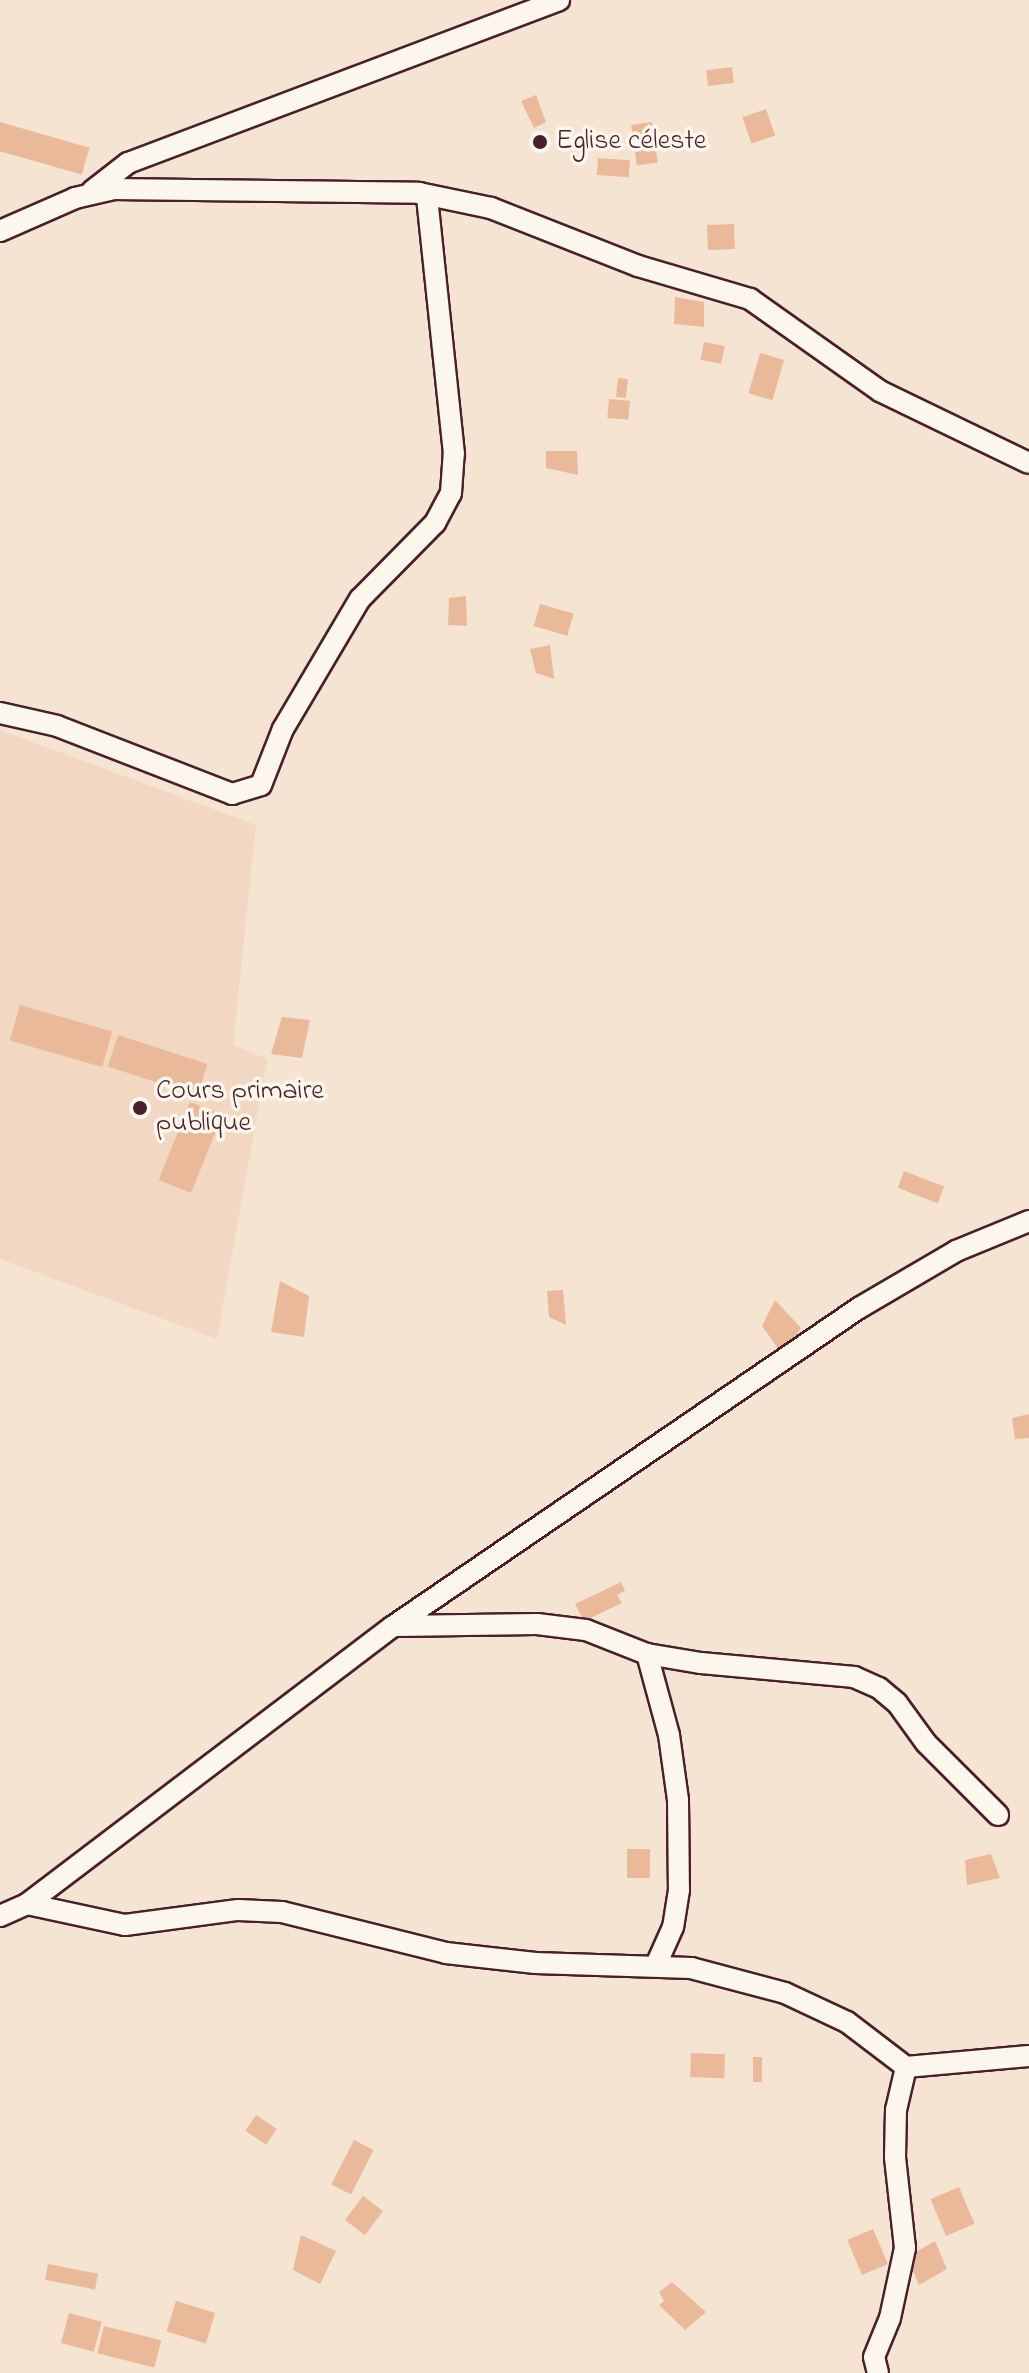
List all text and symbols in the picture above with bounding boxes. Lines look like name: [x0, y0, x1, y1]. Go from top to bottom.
place label: Eglise céleste: [556, 125, 706, 159]
marker: Eglise céleste: [531, 133, 549, 151]
place label: Cours primaire publique: [156, 1075, 324, 1141]
marker: Cours primaire publique: [131, 1099, 149, 1117]

